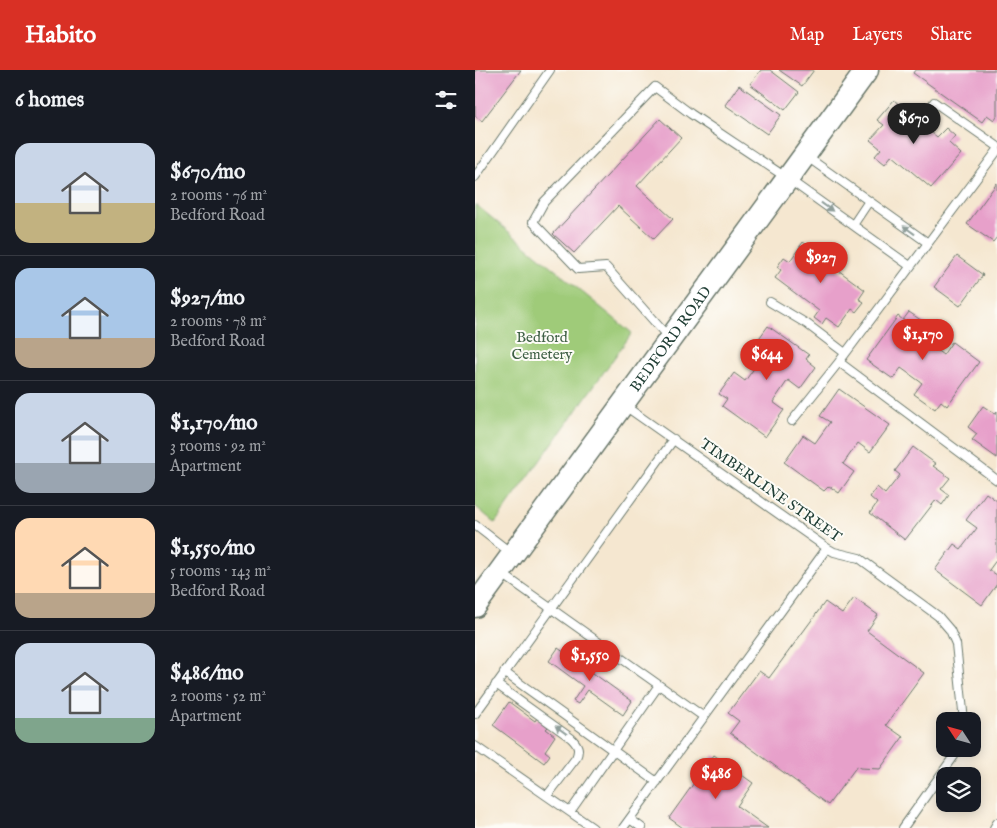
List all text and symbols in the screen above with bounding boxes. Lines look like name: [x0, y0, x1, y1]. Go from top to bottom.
text: Habito: [25, 20, 96, 51]
text: Map: [790, 24, 824, 47]
text: Layers: [852, 24, 903, 47]
text: Share: [931, 24, 972, 47]
icon: filters: [432, 86, 460, 114]
text: 6 homes: [15, 87, 84, 114]
pin: $670: [884, 102, 944, 145]
text: $670: [899, 109, 929, 129]
text: $670/mo: [170, 159, 245, 186]
icon: home: [55, 163, 115, 223]
text: 2 rooms · 76 m²: [170, 186, 267, 206]
one-way arrow: [820, 202, 834, 212]
text: Bedford Road: [170, 206, 265, 226]
one-way arrow: [902, 225, 916, 235]
pin: $927: [791, 242, 851, 284]
text: $927: [806, 248, 836, 268]
street label: BEDFORD ROAD: [626, 283, 716, 396]
text: $927/mo: [170, 285, 245, 312]
icon: home: [55, 288, 115, 348]
text: 2 rooms · 78 m²: [170, 312, 267, 332]
pin: $1,170: [882, 318, 964, 361]
text: $1,170: [903, 325, 943, 345]
park label: Bedford Cemetery: [512, 328, 573, 364]
text: Bedford Road: [170, 332, 265, 352]
pin: $644: [737, 338, 797, 381]
text: $644: [751, 345, 783, 365]
text: $1,170/mo: [170, 410, 258, 437]
icon: home: [55, 413, 115, 473]
street label: TIMBERLINE STREET: [696, 434, 845, 547]
text: 3 rooms · 92 m²: [170, 437, 266, 457]
text: Apartment: [170, 457, 241, 477]
text: $1,550/mo: [170, 535, 255, 562]
icon: home: [55, 538, 115, 598]
text: 5 rooms · 143 m²: [170, 562, 271, 582]
text: Bedford Road: [170, 582, 265, 602]
pin: $1,550: [549, 640, 631, 682]
text: $1,550: [571, 646, 609, 666]
text: $486/mo: [170, 660, 244, 687]
icon: home: [55, 663, 115, 723]
text: 2 rooms · 52 m²: [170, 687, 266, 707]
text: Apartment: [170, 707, 241, 727]
north arrow: [936, 712, 981, 758]
map controls: [936, 712, 981, 812]
one-way arrow: [554, 725, 568, 735]
pin: $486: [686, 758, 746, 800]
text: $486: [701, 764, 731, 784]
button: layers: [936, 767, 981, 812]

